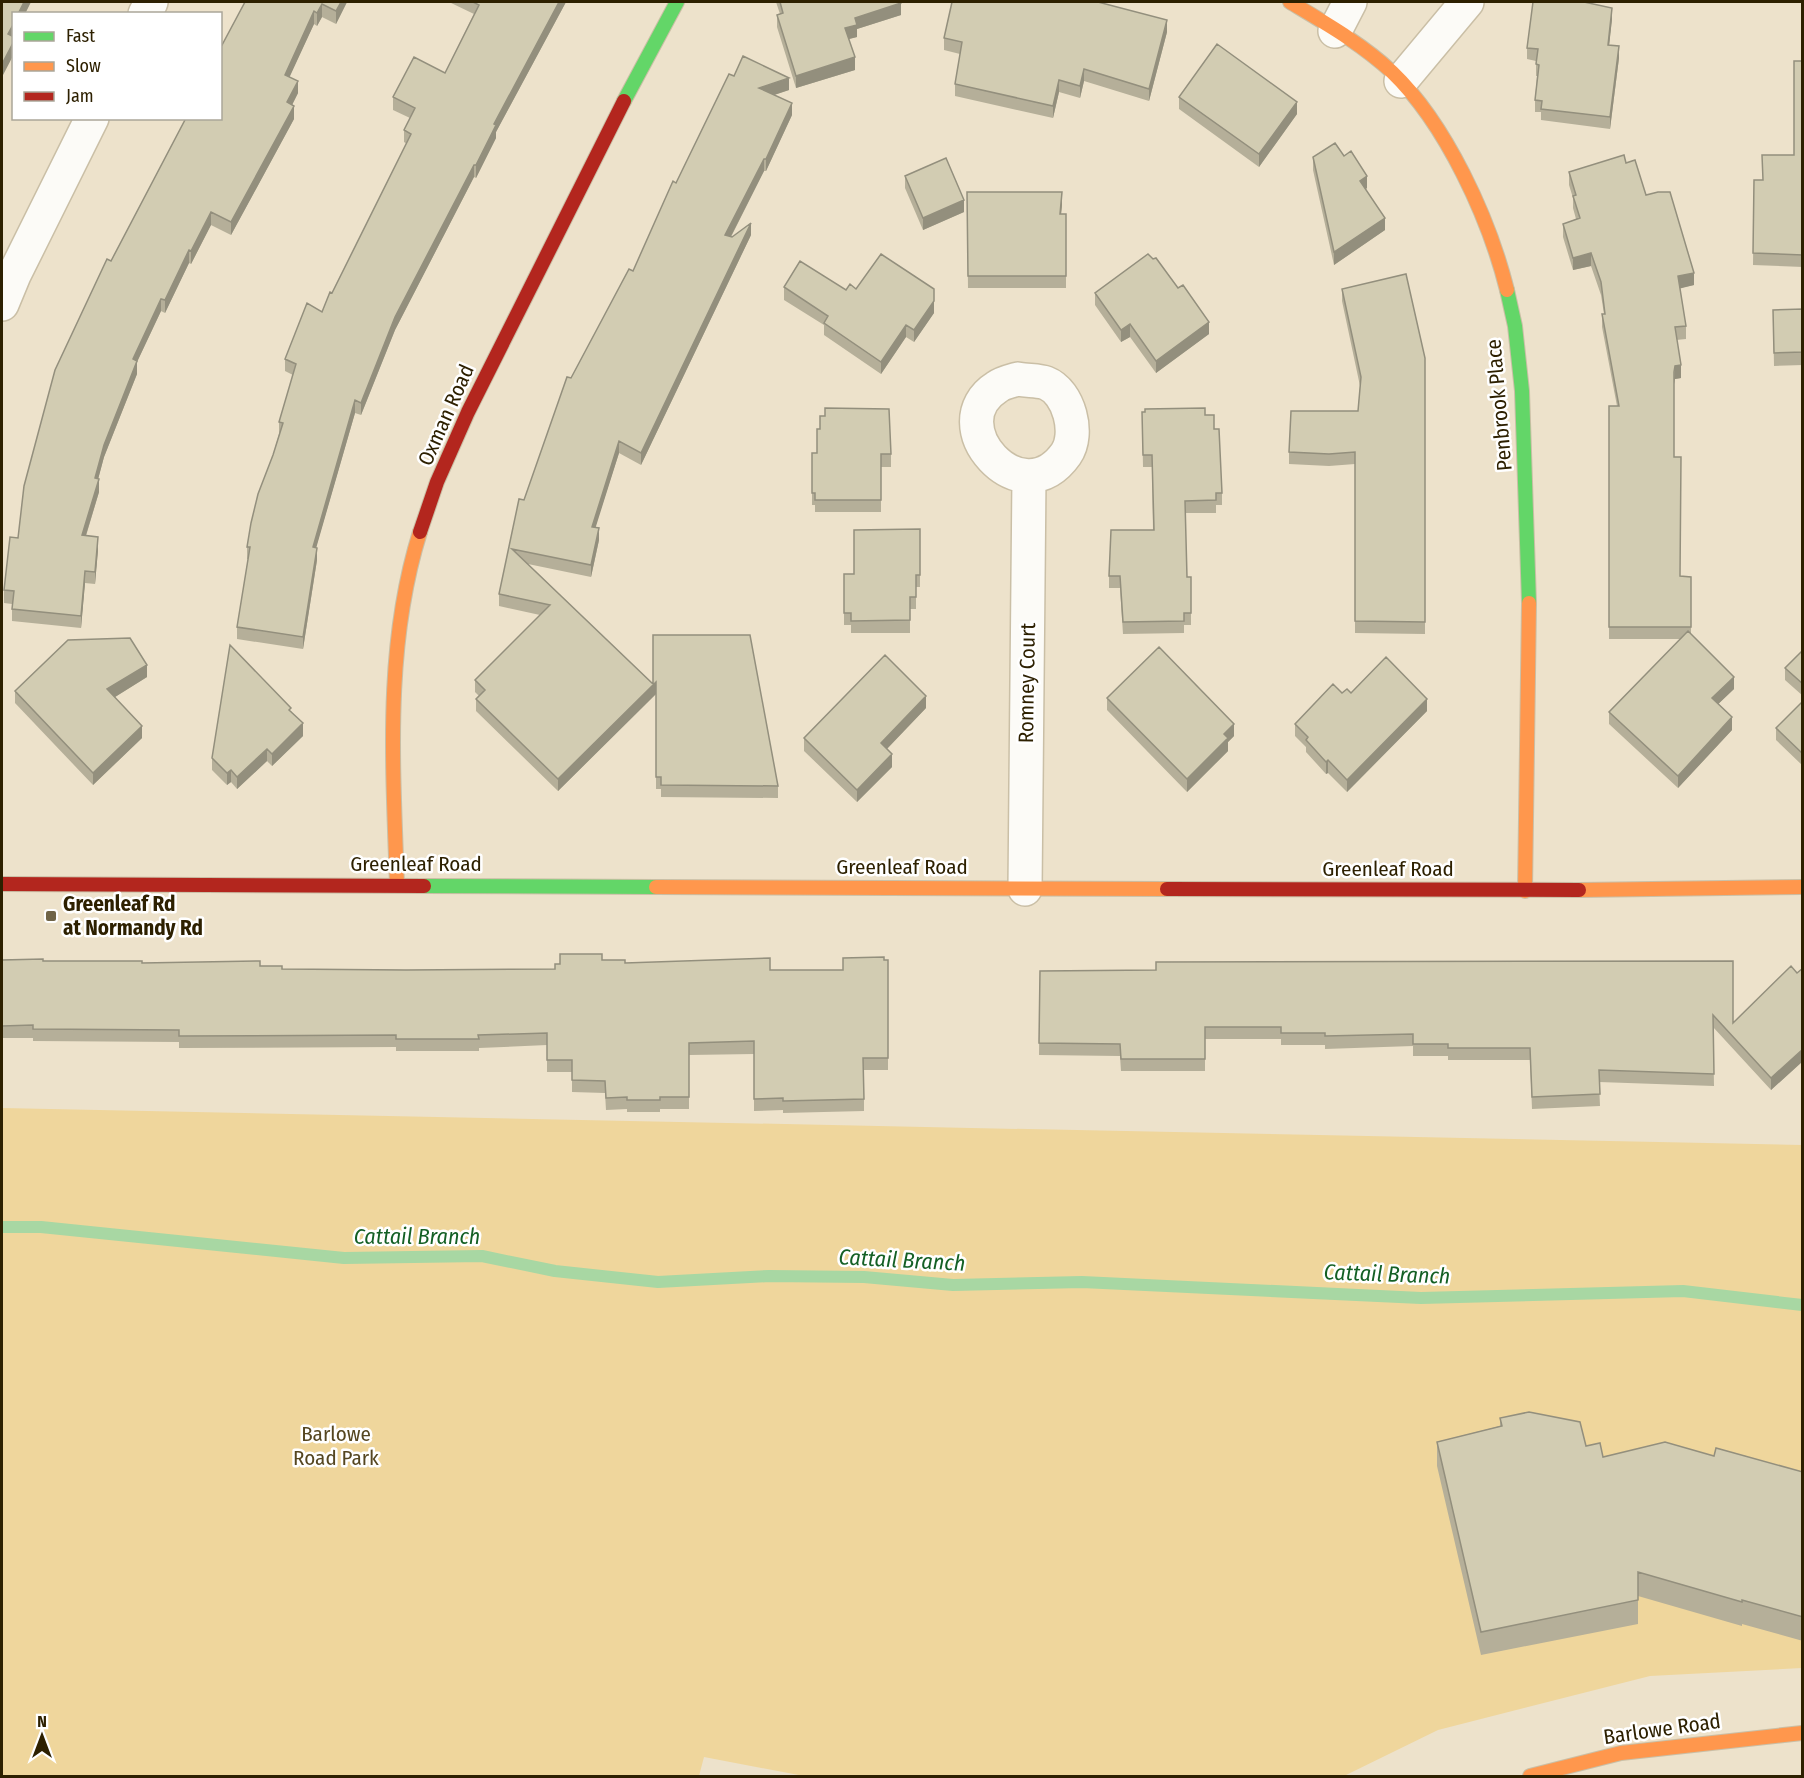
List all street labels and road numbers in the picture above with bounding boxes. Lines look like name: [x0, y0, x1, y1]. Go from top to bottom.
street label: Penbrook Place: [1480, 338, 1518, 472]
street label: Oxman Road: [412, 360, 480, 470]
street label: Romney Court: [1013, 622, 1041, 743]
street label: Greenleaf Road: [350, 851, 482, 877]
street label: Greenleaf Road: [836, 854, 968, 880]
street label: Greenleaf Road: [1322, 856, 1454, 882]
street label: Barlowe Road: [1602, 1708, 1722, 1750]

